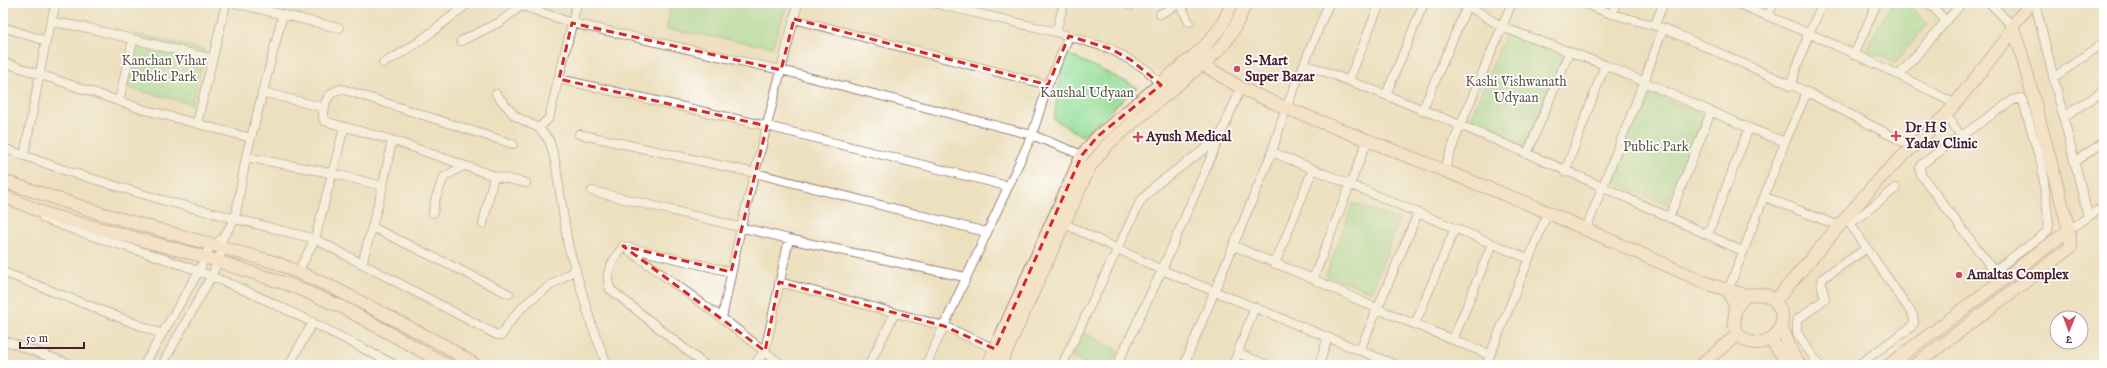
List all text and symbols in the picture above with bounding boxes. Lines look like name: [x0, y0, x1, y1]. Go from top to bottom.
park label: Kanchan Vihar Public Park: [121, 52, 207, 86]
place label: S-Mart Super Bazar: [1245, 52, 1315, 86]
marker: S-Mart Super Bazar: [1232, 64, 1242, 74]
park label: Kashi Vishwanath Udyaan: [1465, 73, 1567, 107]
park label: Kaushal Udyaan: [1040, 84, 1135, 102]
place label: Dr H S Yadav Clinic: [1905, 119, 1978, 153]
place label: Ayush Medical: [1145, 128, 1232, 146]
marker: Dr H S Yadav Clinic: [1890, 130, 1902, 142]
marker: Ayush Medical: [1133, 132, 1143, 142]
park label: Public Park: [1623, 138, 1690, 156]
place label: Amaltas Complex: [1966, 266, 2069, 284]
marker: Amaltas Complex: [1954, 270, 1964, 280]
north arrow: [2049, 310, 2089, 350]
scale bar: [20, 324, 84, 350]
text: 50 m: [26, 331, 48, 346]
text: उ: [2065, 332, 2073, 346]

